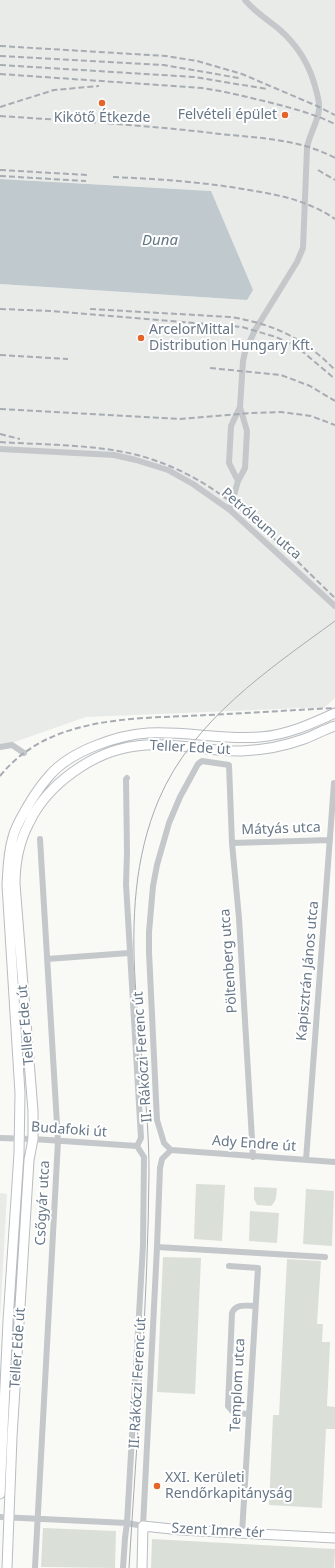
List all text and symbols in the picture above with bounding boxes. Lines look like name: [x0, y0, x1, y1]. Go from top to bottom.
marker: Kikötő Étkezde: [97, 98, 107, 108]
place label: Felvételi épület: [178, 107, 277, 123]
place label: Kikötő Étkezde: [54, 110, 150, 126]
marker: Felvételi épület: [280, 110, 290, 120]
water label: Duna: [142, 232, 178, 250]
place label: ArcelorMittal Distribution Hungary Kft.: [149, 322, 314, 354]
marker: ArcelorMittal Distribution Hungary Kft.: [136, 333, 146, 343]
street label: Petróleum utca: [218, 485, 304, 563]
street label: Teller Ede út: [149, 737, 231, 759]
street label: Mátyás utca: [241, 819, 321, 839]
street label: Kapisztrán János utca: [294, 900, 322, 1042]
street label: Pöltenberg utca: [217, 908, 241, 1014]
street label: Teller Ede út: [14, 984, 38, 1066]
street label: II. Rákóczi Ferenc út: [130, 991, 156, 1123]
street label: Budafoki út: [31, 1119, 107, 1141]
street label: Ady Endre út: [211, 1133, 297, 1155]
street label: Csőgyár utca: [32, 1160, 54, 1246]
street label: Teller Ede út: [7, 1307, 29, 1389]
street label: II. Rákóczi Ferenc út: [126, 1317, 150, 1449]
street label: Templom utca: [227, 1338, 249, 1432]
place label: XXI. Kerületi Rendőrkapitányság: [165, 1470, 293, 1502]
marker: XXI. Kerületi Rendőrkapitányság: [152, 1481, 162, 1491]
street label: Szent Imre tér: [171, 1520, 265, 1542]

